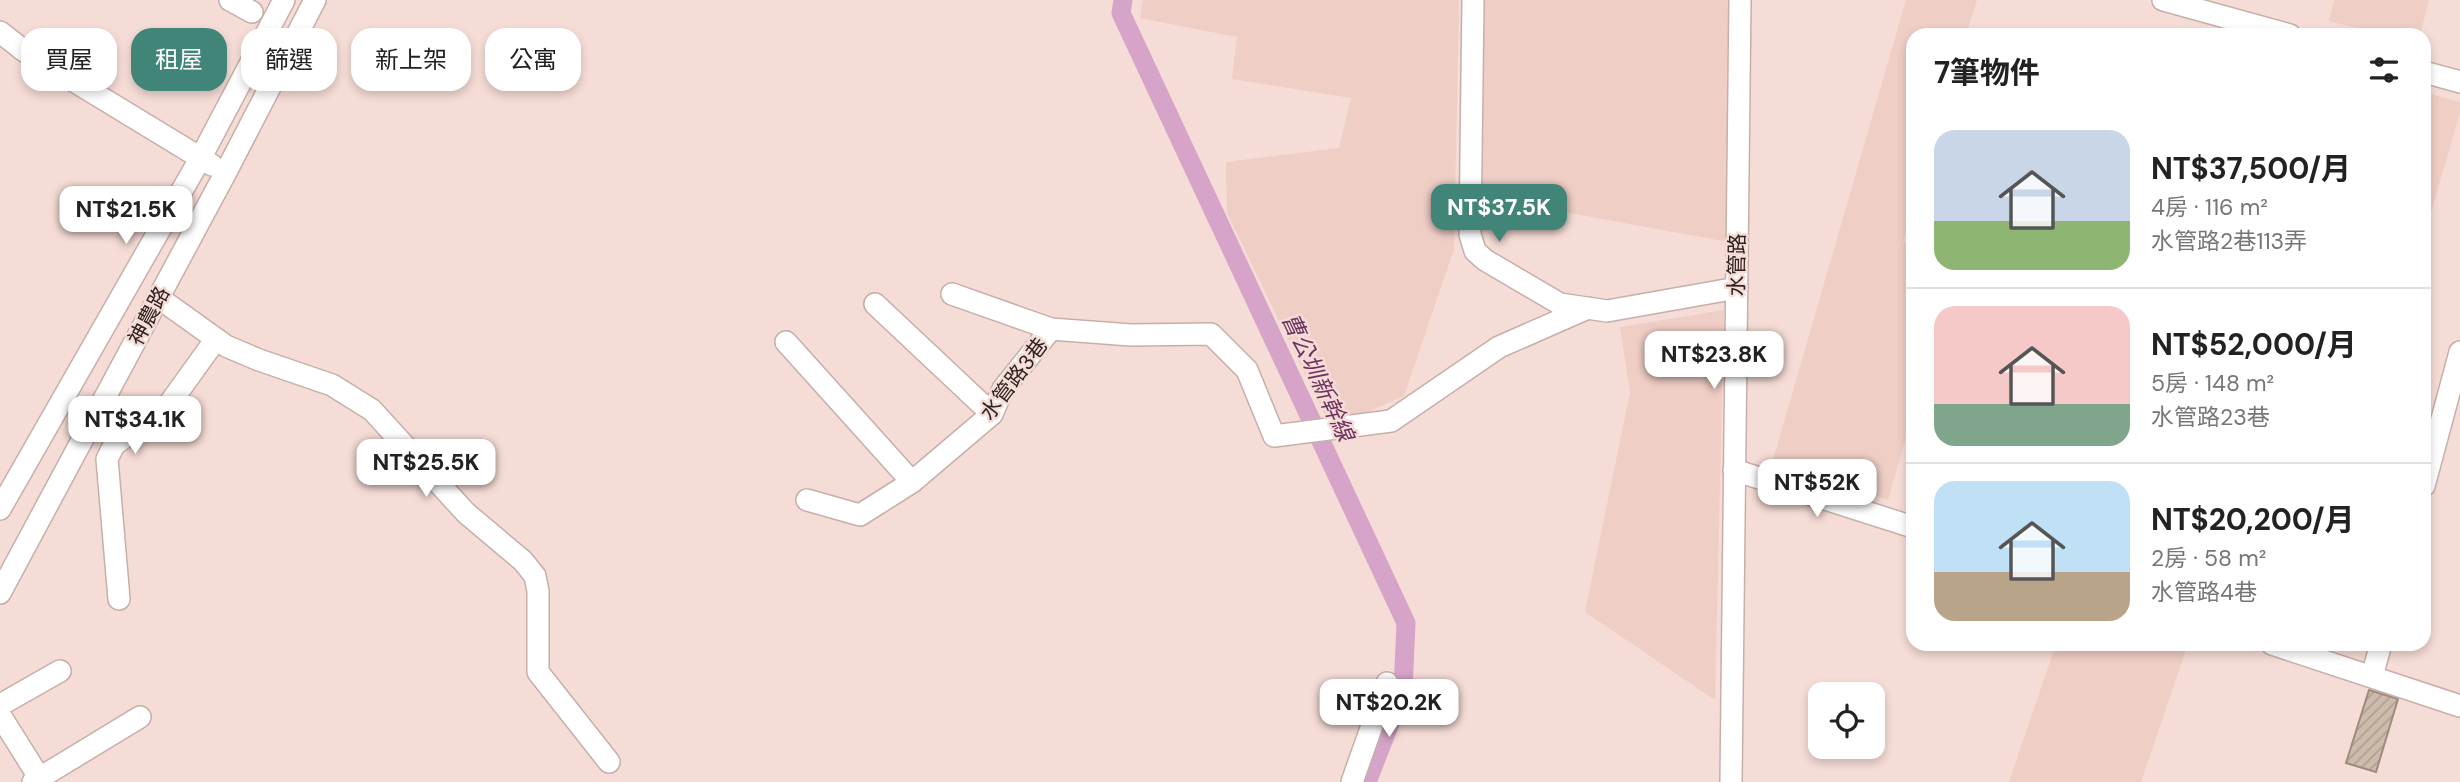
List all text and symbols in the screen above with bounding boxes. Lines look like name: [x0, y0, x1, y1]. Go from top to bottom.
chip: 買屋: [21, 28, 117, 91]
chip: 租屋: [131, 28, 227, 91]
chip: 篩選: [241, 28, 337, 91]
chip: 新上架: [351, 28, 471, 91]
chip: 公寓: [485, 28, 581, 91]
icon: filters: [2365, 51, 2403, 89]
text: 7筆物件: [1934, 53, 2040, 92]
text: NT$37,500/月: [2151, 149, 2351, 188]
icon: home: [1990, 158, 2074, 242]
pin: NT$37.5K: [1427, 184, 1571, 244]
pin: NT$21.5K: [54, 187, 198, 246]
text: NT$37.5K: [1447, 192, 1551, 222]
text: 4房 · 116 m²: [2151, 192, 2268, 222]
text: NT$21.5K: [76, 194, 177, 224]
text: 水管路2巷113弄: [2151, 226, 2307, 256]
street label: 水管路: [1722, 233, 1752, 297]
street label: 神農路: [122, 282, 176, 350]
water label: 曹公圳新幹線: [1275, 308, 1362, 449]
text: NT$52,000/月: [2151, 325, 2357, 364]
street label: 水管路3巷: [974, 332, 1054, 426]
pin: NT$23.8K: [1642, 332, 1786, 391]
icon: home: [1990, 334, 2074, 418]
text: NT$23.8K: [1661, 339, 1767, 369]
text: 5房 · 148 m²: [2151, 368, 2274, 398]
pin: NT$34.1K: [63, 396, 207, 456]
text: 水管路23巷: [2151, 402, 2270, 432]
text: NT$34.1K: [84, 404, 186, 434]
pin: NT$25.5K: [354, 440, 498, 499]
text: NT$25.5K: [373, 447, 479, 477]
pin: NT$52K: [1760, 460, 1874, 519]
text: NT$52K: [1774, 467, 1860, 497]
text: NT$20,200/月: [2151, 500, 2355, 539]
icon: home: [1990, 509, 2074, 593]
text: 2房 · 58 m²: [2151, 543, 2266, 573]
text: 水管路4巷: [2151, 577, 2257, 607]
pin: NT$20.2K: [1317, 680, 1461, 739]
map controls: [1808, 682, 1885, 759]
button: locate: [1808, 682, 1885, 759]
text: NT$20.2K: [1336, 687, 1442, 717]

